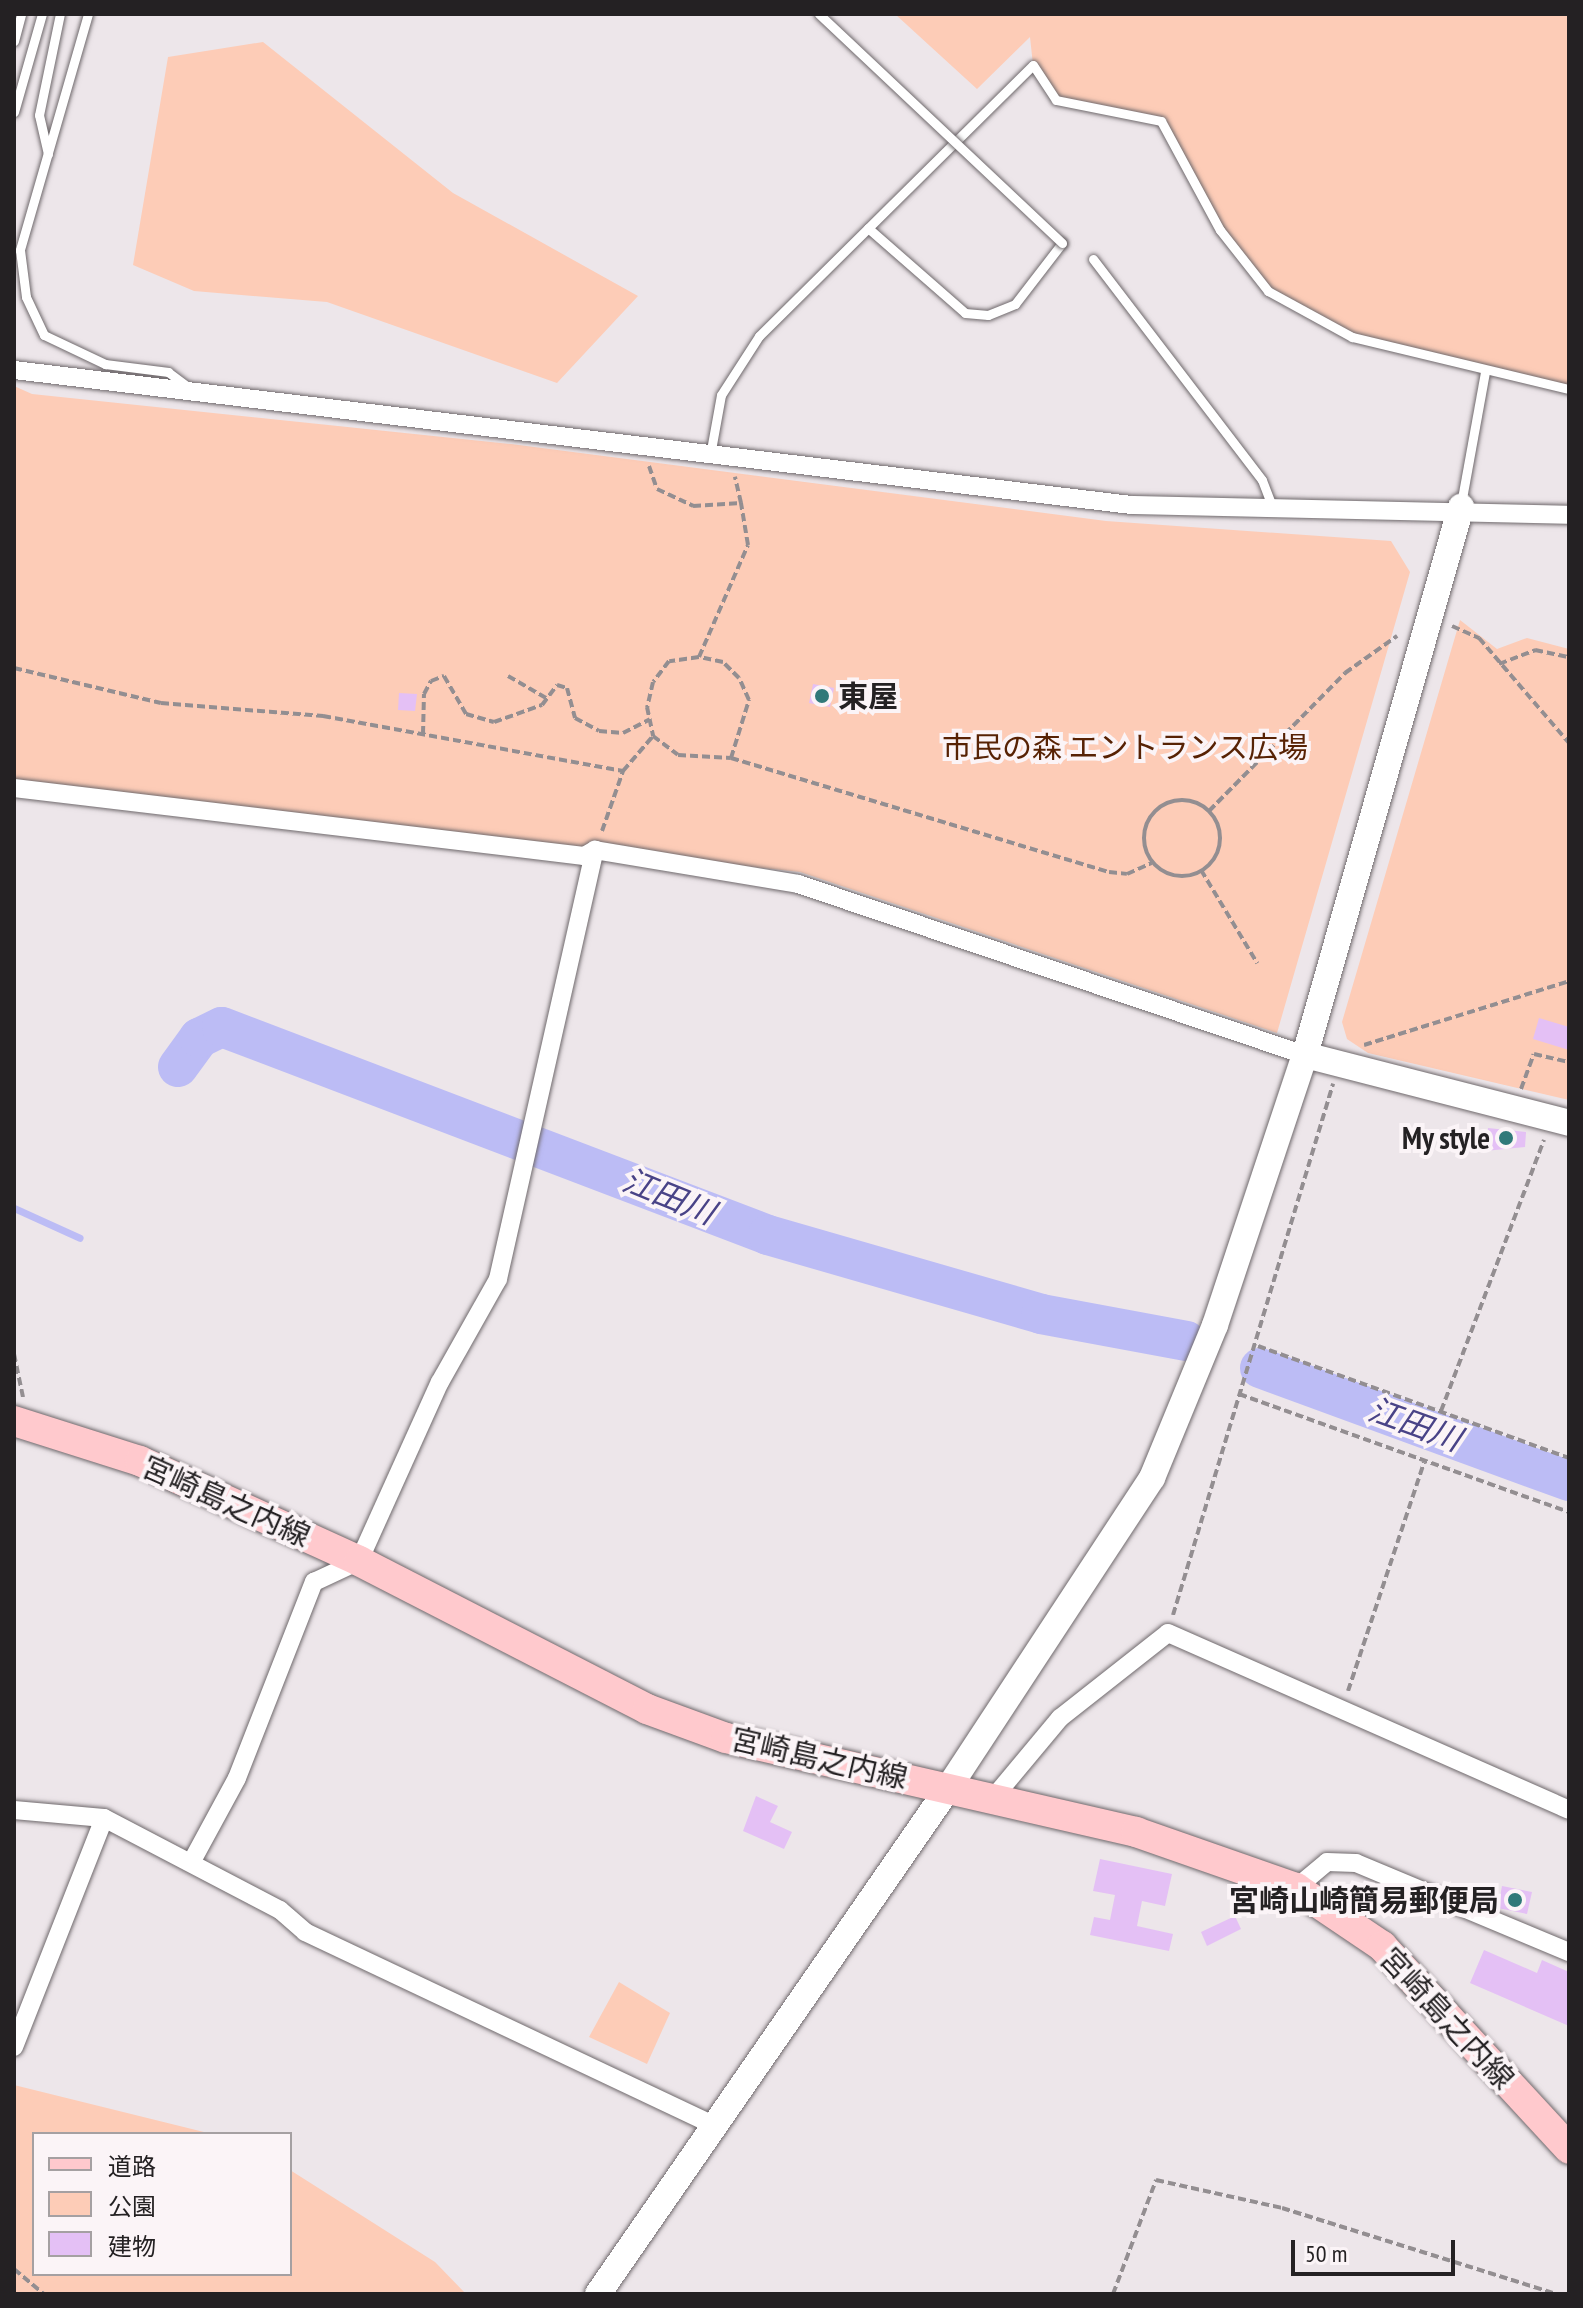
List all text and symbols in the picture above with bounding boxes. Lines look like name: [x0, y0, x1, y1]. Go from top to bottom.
place label: 東屋: [838, 678, 898, 714]
marker: 東屋: [813, 687, 831, 705]
park label: 市民の森 エントランス広場: [942, 729, 1308, 765]
place label: My style: [1401, 1120, 1490, 1156]
marker: My style: [1497, 1129, 1515, 1147]
water label: 江田川: [617, 1160, 721, 1232]
water label: 江田川: [1363, 1390, 1467, 1458]
street label: 宮崎島之内線: [136, 1448, 316, 1554]
street label: 宮崎島之内線: [727, 1720, 911, 1796]
place label: 宮崎山崎簡易郵便局: [1229, 1882, 1499, 1918]
marker: 宮崎山崎簡易郵便局: [1506, 1891, 1524, 1909]
street label: 宮崎島之内線: [1372, 1940, 1522, 2096]
legend: [32, 2132, 292, 2276]
text: 道路: [108, 2151, 156, 2182]
text: 公園: [108, 2191, 156, 2222]
scale bar: [1295, 2224, 1459, 2274]
text: 建物: [108, 2231, 156, 2262]
text: 50 m: [1305, 2238, 1347, 2269]

